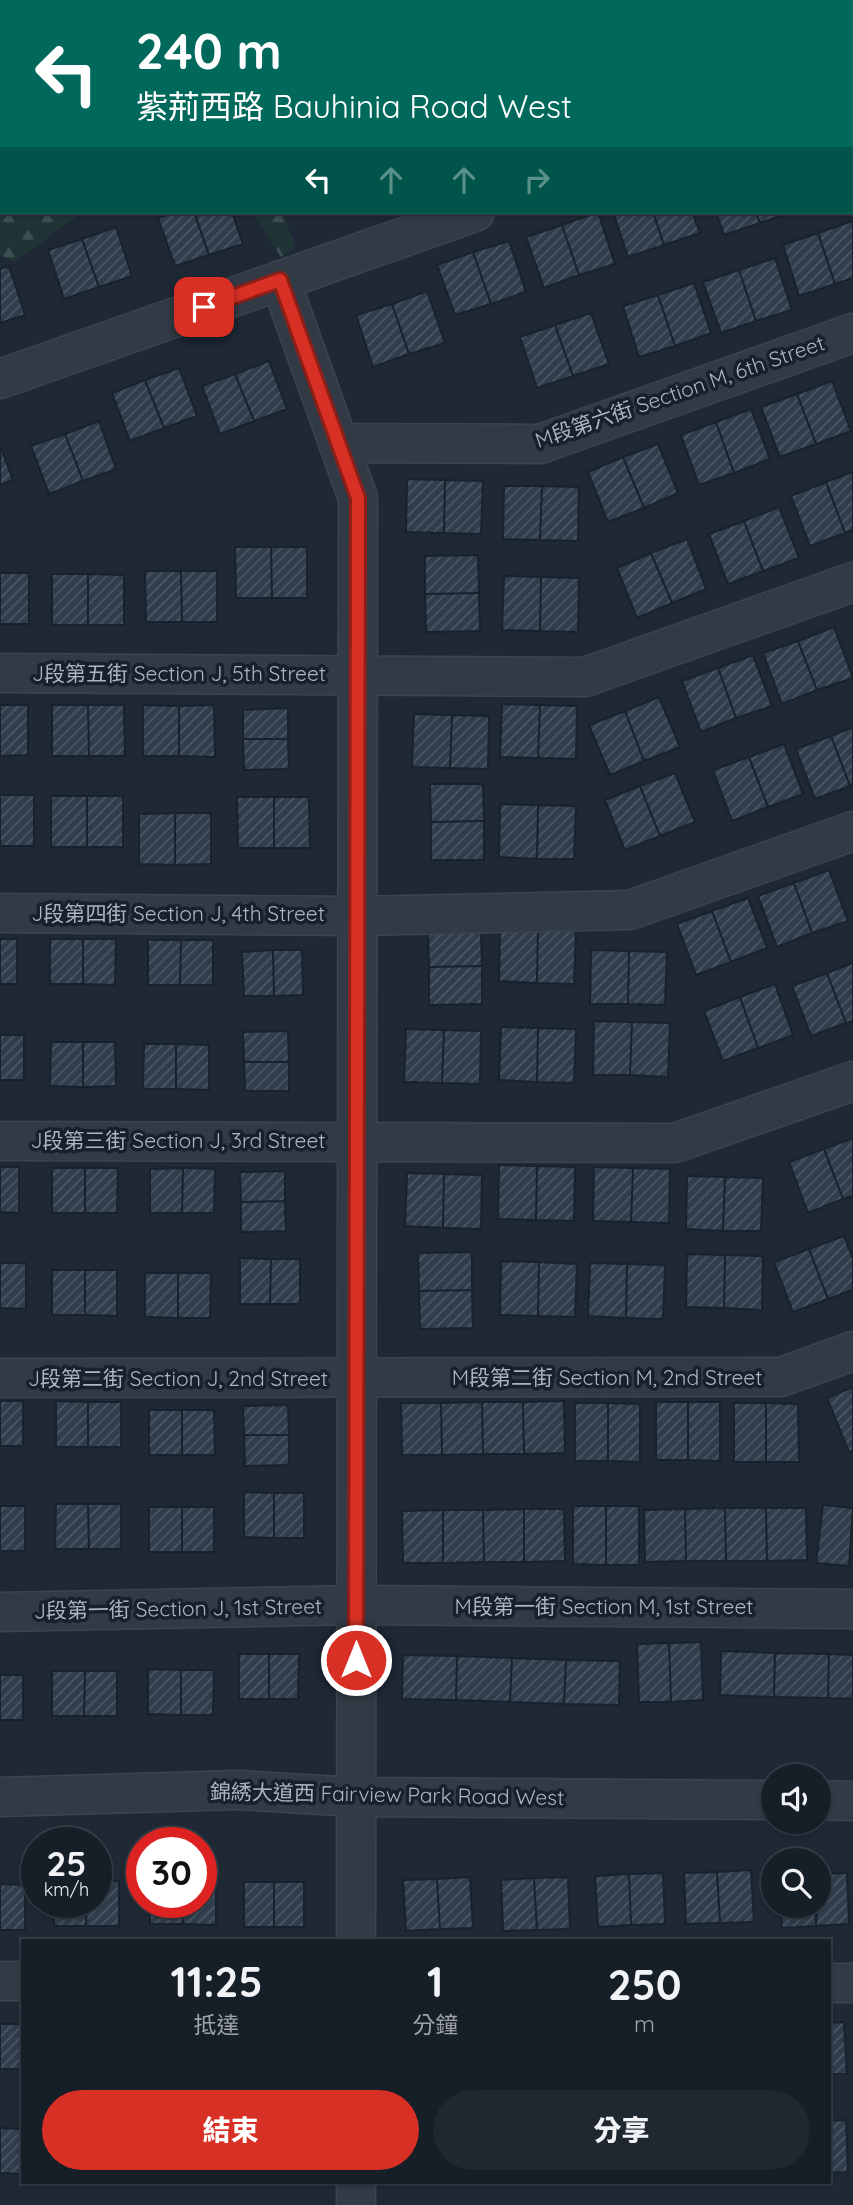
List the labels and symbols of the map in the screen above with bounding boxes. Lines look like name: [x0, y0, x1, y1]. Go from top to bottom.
pin: [174, 277, 234, 337]
street label: M段第六街 Section M, 6th Street: [532, 329, 828, 453]
street label: J段第五街 Section J, 5th Street: [32, 660, 326, 686]
street label: J段第四街 Section J, 4th Street: [31, 900, 325, 926]
street label: J段第三街 Section J, 3rd Street: [31, 1127, 325, 1153]
street label: M段第二街 Section M, 2nd Street: [452, 1364, 762, 1390]
street label: J段第二街 Section J, 2nd Street: [28, 1365, 328, 1391]
street label: J段第一街 Section J, 1st Street: [34, 1592, 322, 1624]
street label: M段第一街 Section M, 1st Street: [455, 1593, 753, 1619]
position arrow: [319, 1623, 393, 1697]
street label: 錦綉大道西 Fairview Park Road West: [210, 1778, 564, 1810]
speed limit sign: 30: [126, 1827, 217, 1918]

